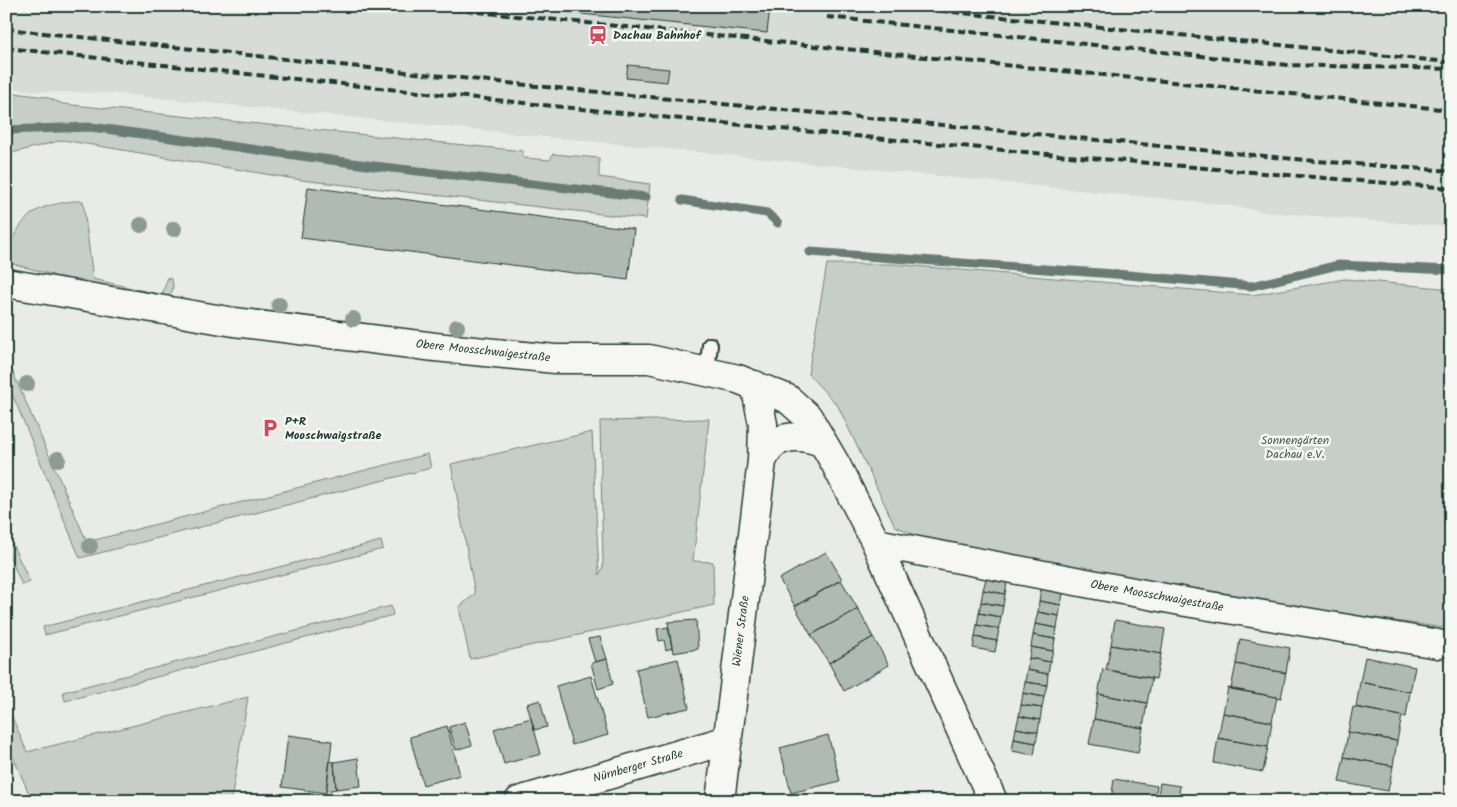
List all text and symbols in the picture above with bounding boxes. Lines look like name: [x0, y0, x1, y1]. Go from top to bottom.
station icon: Dachau Bahnhof: [587, 24, 609, 46]
place label: Dachau Bahnhof: [613, 26, 703, 45]
street label: Obere Moosschwaigestraße: [415, 334, 552, 368]
place label: P+R Mooschwaigstraße: [285, 412, 381, 445]
parking icon: P+R Mooschwaigstraße: [259, 417, 281, 439]
park label: Sonnengärten Dachau e.V.: [1261, 431, 1329, 464]
street label: Obere Moosschwaigestraße: [1089, 575, 1226, 617]
street label: Wiener Straße: [727, 594, 755, 668]
street label: Nürnberger Straße: [591, 744, 686, 788]

